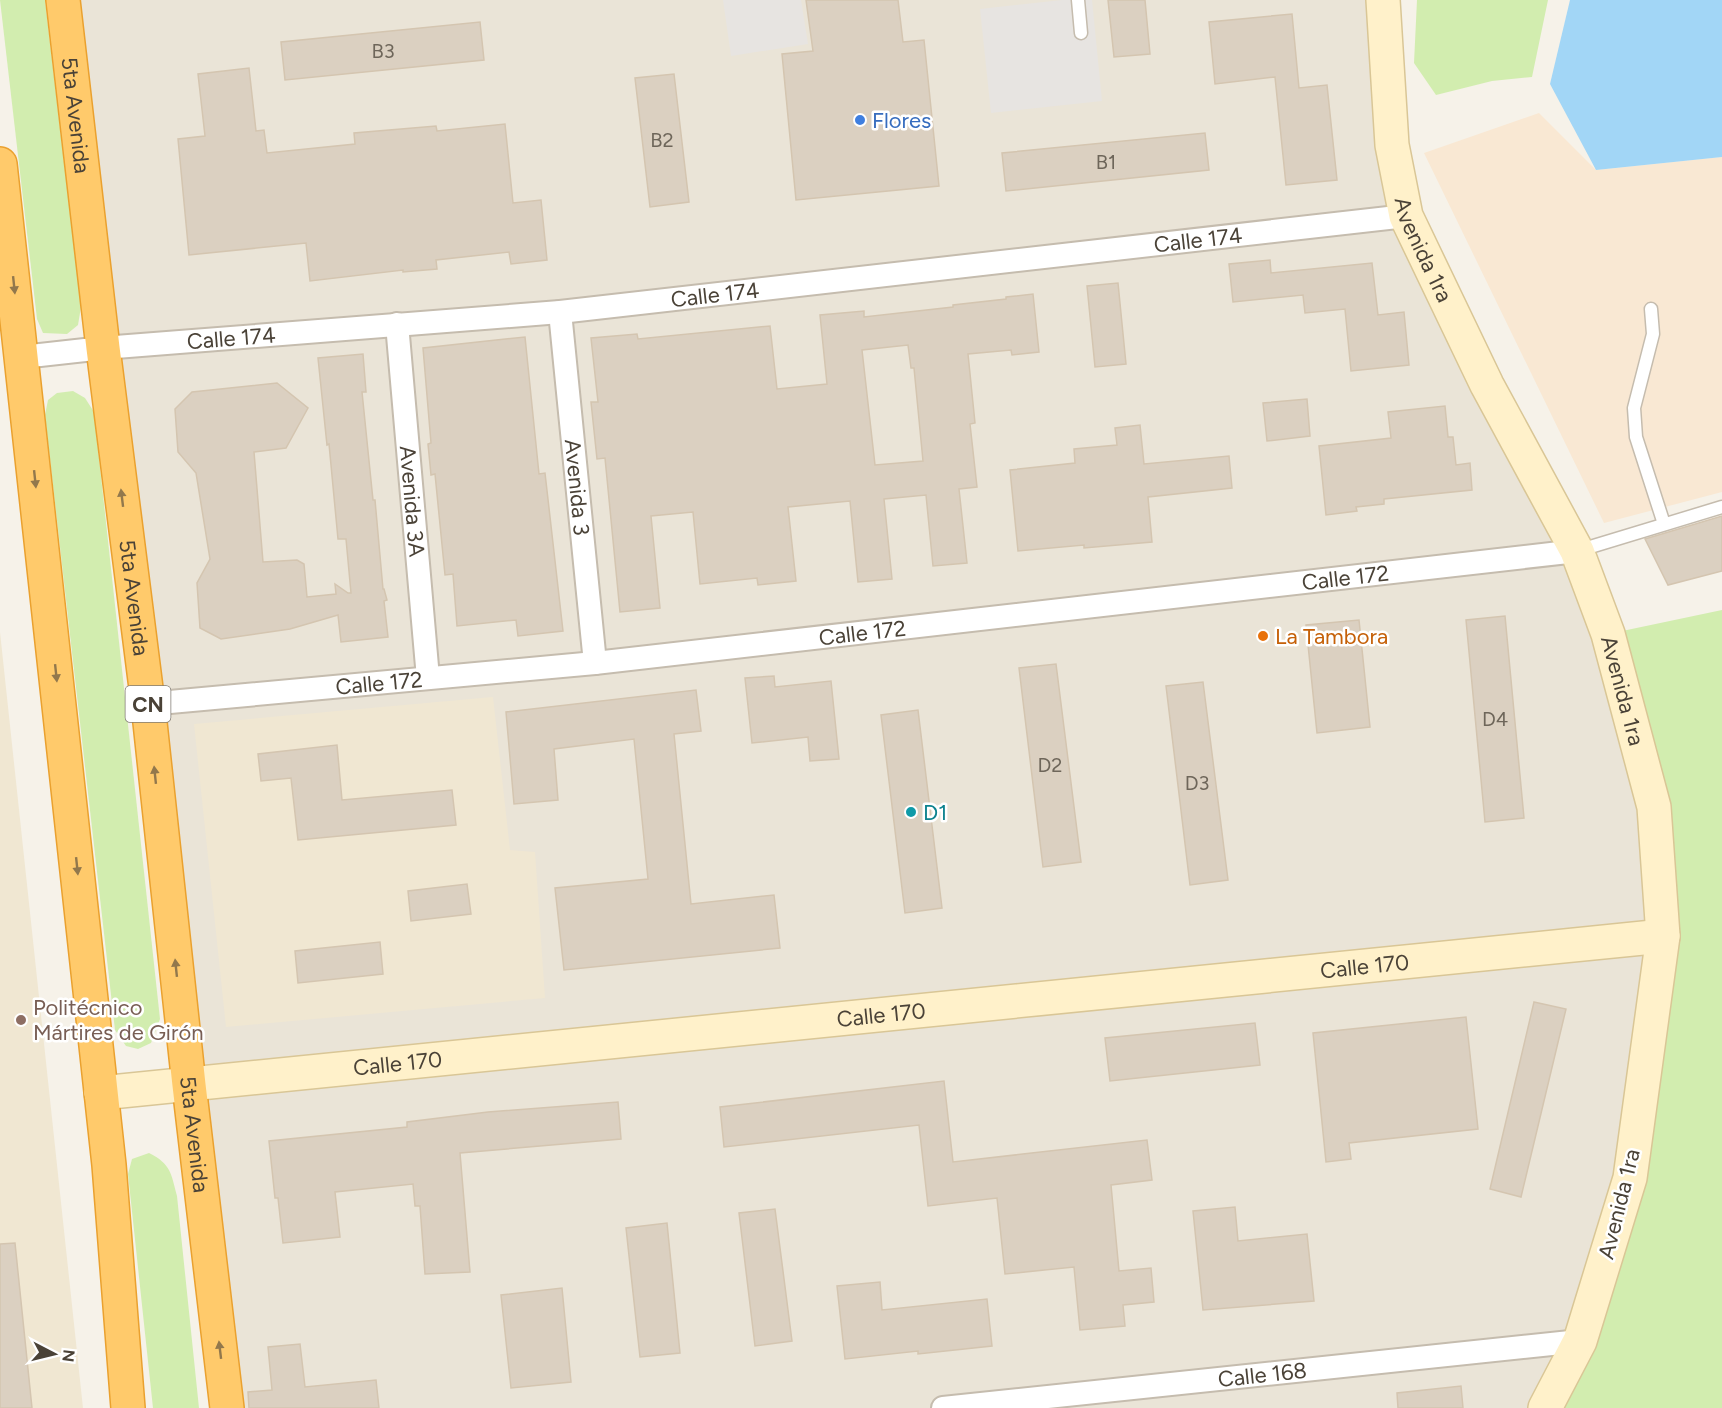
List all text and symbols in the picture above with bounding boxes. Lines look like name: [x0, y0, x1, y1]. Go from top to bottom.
house number: B3: [371, 39, 395, 63]
street label: 5ta Avenida: [56, 56, 96, 175]
place label: Flores: [872, 107, 931, 134]
marker: Flores: [853, 113, 867, 127]
house number: B2: [650, 128, 674, 152]
house number: B1: [1096, 150, 1116, 174]
street label: Avenida 1ra: [1389, 195, 1459, 306]
street label: Calle 174: [1152, 221, 1244, 258]
one-way arrow: [9, 275, 19, 294]
street label: Calle 174: [669, 276, 761, 313]
street label: Calle 174: [186, 321, 276, 355]
street label: Avenida 3: [559, 438, 596, 537]
street label: Avenida 3A: [394, 445, 431, 558]
one-way arrow: [30, 469, 40, 488]
one-way arrow: [117, 488, 127, 507]
street label: 5ta Avenida: [114, 538, 155, 657]
street label: Calle 172: [1300, 559, 1390, 596]
street label: Calle 172: [817, 614, 907, 651]
place label: La Tambora: [1275, 623, 1388, 650]
marker: La Tambora: [1256, 629, 1270, 643]
street label: Avenida 1ra: [1596, 633, 1651, 748]
one-way arrow: [51, 663, 61, 682]
street label: Calle 172: [334, 665, 424, 700]
road number: CN: [126, 686, 170, 722]
house number: D4: [1482, 707, 1508, 731]
house number: D2: [1038, 753, 1062, 777]
one-way arrow: [150, 765, 160, 784]
house number: D3: [1185, 771, 1209, 795]
place label: D1: [923, 799, 947, 826]
marker: D1: [904, 805, 918, 819]
one-way arrow: [72, 857, 82, 876]
street label: Calle 170: [1319, 948, 1410, 984]
one-way arrow: [171, 959, 181, 978]
place label: Politécnico Mártires de Girón: [33, 994, 203, 1046]
street label: Calle 170: [835, 997, 927, 1032]
marker: Politécnico Mártires de Girón: [14, 1013, 28, 1027]
street label: Calle 170: [352, 1045, 443, 1081]
street label: 5ta Avenida: [175, 1075, 215, 1194]
street label: Avenida 1ra: [1592, 1146, 1646, 1262]
north arrow: [24, 1324, 84, 1384]
one-way arrow: [215, 1340, 225, 1359]
text: N: [58, 1348, 79, 1363]
street label: Calle 168: [1216, 1356, 1308, 1393]

